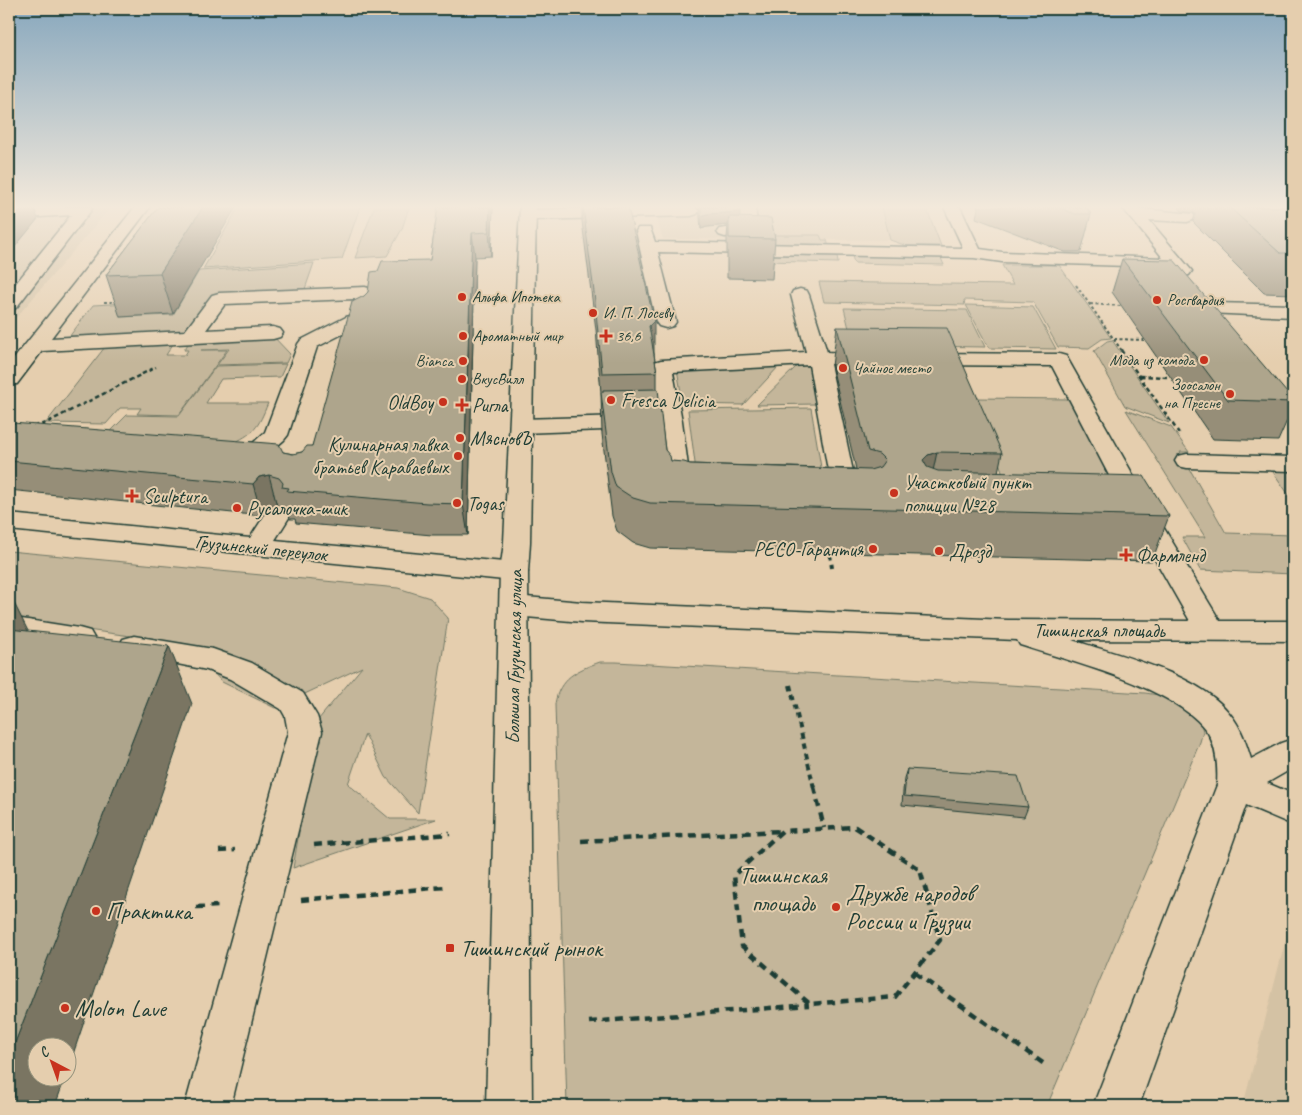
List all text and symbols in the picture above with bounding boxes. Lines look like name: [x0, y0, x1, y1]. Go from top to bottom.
place label: Альфа Ипотека: [472, 287, 561, 307]
place label: Росгвардия: [1167, 290, 1225, 310]
marker: Альфа Ипотека: [456, 291, 468, 303]
marker: Росгвардия: [1151, 294, 1163, 306]
place label: И. П. Лосеву: [603, 303, 675, 323]
marker: И. П. Лосеву: [587, 307, 599, 319]
place label: Ароматный мир: [473, 326, 564, 346]
place label: 36,6: [616, 326, 642, 346]
marker: Ароматный мир: [457, 330, 469, 342]
marker: 36,6: [600, 330, 612, 342]
place label: Мода из комода: [1110, 350, 1195, 370]
place label: Bianca: [416, 351, 454, 371]
marker: Мода из комода: [1198, 354, 1210, 366]
marker: Bianca: [457, 355, 469, 367]
place label: Чайное место: [853, 358, 932, 378]
marker: Чайное место: [837, 362, 849, 374]
place label: ВкусВилл: [472, 369, 524, 389]
marker: ВкусВилл: [456, 373, 468, 385]
place label: Зоосалон на Пресне: [1164, 375, 1222, 413]
place label: Fresca Delicia: [621, 388, 717, 413]
marker: Зоосалон на Пресне: [1224, 388, 1236, 400]
place label: OldBoy: [387, 390, 435, 415]
place label: Ригла: [472, 393, 509, 418]
marker: Fresca Delicia: [605, 394, 617, 406]
marker: OldBoy: [437, 396, 449, 408]
marker: Ригла: [456, 399, 468, 411]
place label: МясновЪ: [470, 426, 533, 451]
place label: Кулинарная лавка братьев Караваевых: [313, 432, 450, 480]
marker: МясновЪ: [454, 432, 466, 444]
marker: Кулинарная лавка братьев Караваевых: [452, 450, 464, 462]
place label: Участковый пункт полиции №28: [904, 470, 1032, 518]
place label: Sculptura: [143, 484, 209, 509]
marker: Участковый пункт полиции №28: [888, 487, 900, 499]
marker: Sculptura: [125, 489, 139, 503]
place label: Togas: [467, 491, 506, 516]
place label: Русалочка-шик: [247, 496, 348, 521]
marker: Togas: [451, 497, 463, 509]
marker: Русалочка-шик: [231, 502, 243, 514]
street label: Грузинский переулок: [194, 529, 330, 568]
place label: РЕСО-Гарантия: [754, 537, 864, 562]
place label: Дрозд: [949, 539, 993, 564]
marker: РЕСО-Гарантия: [867, 543, 879, 555]
place label: Фармленд: [1136, 543, 1206, 568]
marker: Дрозд: [933, 545, 945, 557]
marker: Фармленд: [1120, 549, 1132, 561]
street label: Большая Грузинская улица: [500, 568, 528, 744]
street label: Тишинская площадь: [1033, 618, 1166, 643]
park label: Тишинская площадь: [739, 860, 828, 918]
place label: Дружбе народов России и Грузии: [846, 878, 979, 936]
place label: Практика: [106, 896, 194, 926]
marker: Дружбе народов России и Грузии: [830, 901, 842, 913]
marker: Практика: [90, 905, 102, 917]
place label: Тишинский рынок: [460, 933, 604, 963]
marker: Тишинский рынок: [444, 942, 456, 954]
place label: Molon Lave: [75, 993, 168, 1023]
marker: Molon Lave: [59, 1002, 71, 1014]
north arrow: [28, 1038, 78, 1088]
text: С: [36, 1043, 54, 1061]

